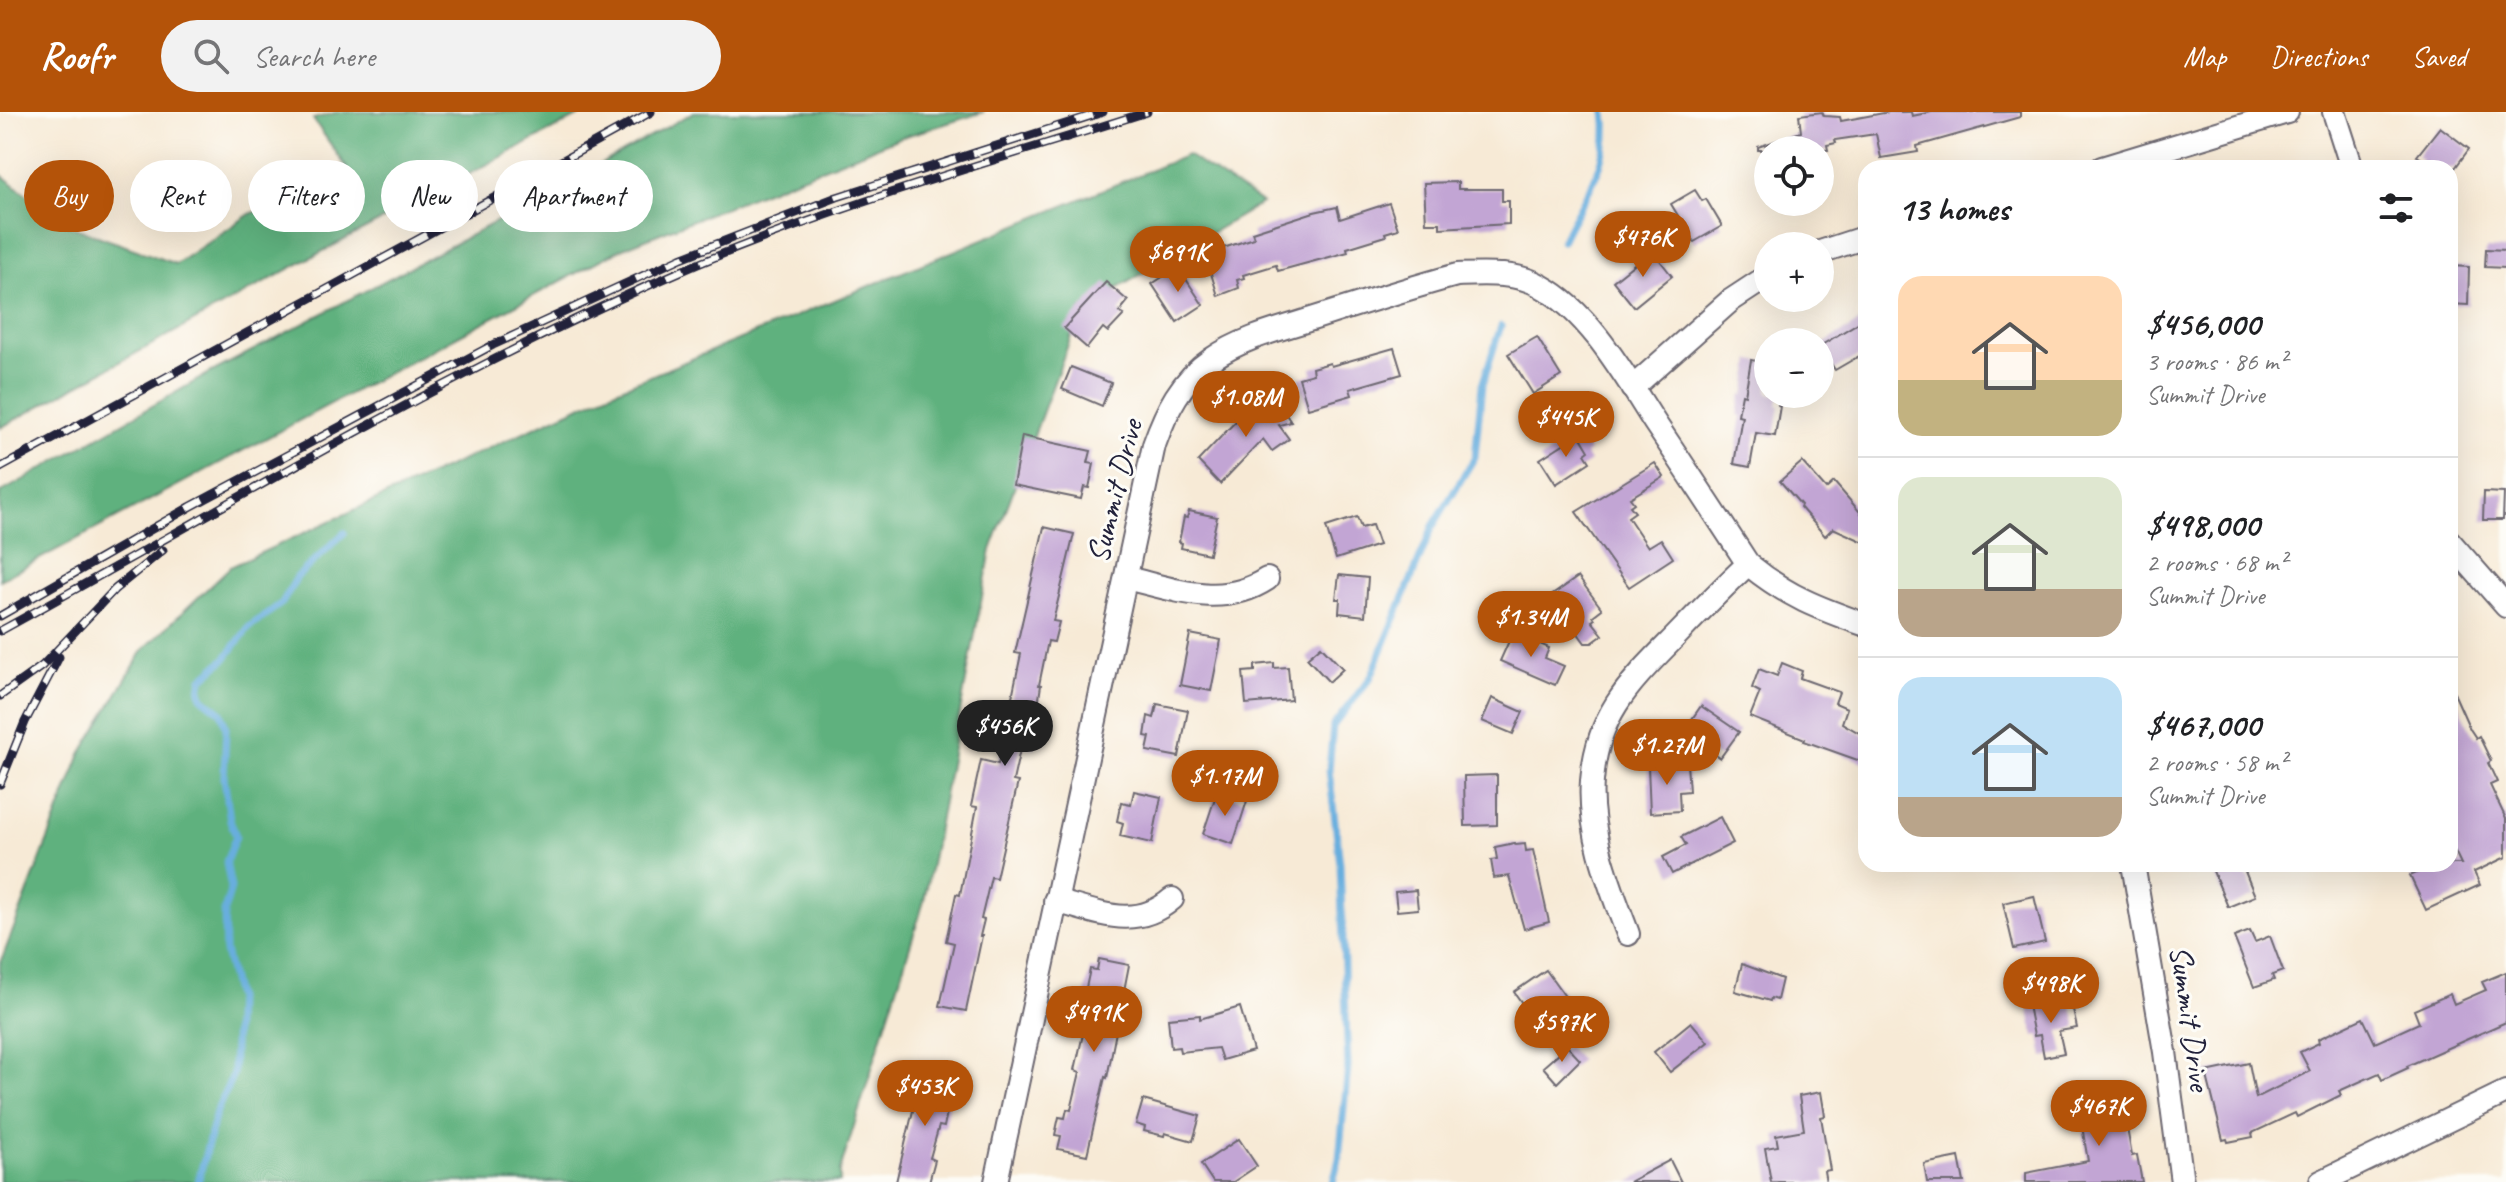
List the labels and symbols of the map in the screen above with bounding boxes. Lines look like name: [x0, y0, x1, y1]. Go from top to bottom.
pin: $476K: [1587, 211, 1699, 279]
pin: $691K: [1122, 226, 1234, 294]
pin: $1.08M: [1181, 371, 1311, 439]
pin: $445K: [1510, 391, 1622, 459]
street label: Summit Drive: [1077, 413, 1153, 567]
pin: $1.34M: [1466, 591, 1596, 659]
pin: $456K: [949, 700, 1061, 768]
pin: $1.27M: [1602, 719, 1732, 787]
pin: $1.17M: [1160, 750, 1290, 818]
street label: Summit Drive: [2160, 943, 2221, 1096]
pin: $498K: [1995, 957, 2107, 1025]
pin: $491K: [1038, 986, 1150, 1054]
pin: $597K: [1506, 996, 1618, 1064]
pin: $453K: [869, 1060, 981, 1128]
pin: $467K: [2043, 1080, 2155, 1148]

